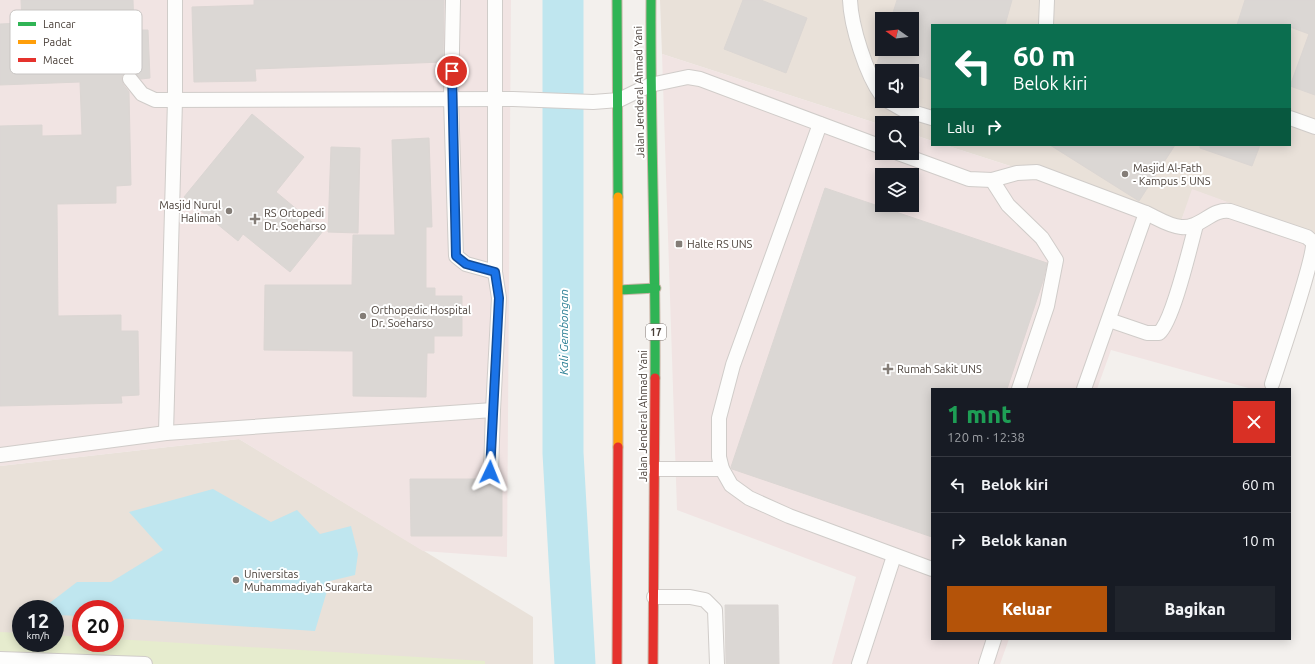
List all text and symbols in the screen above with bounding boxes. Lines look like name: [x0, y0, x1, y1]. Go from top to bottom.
legend: [10, 10, 142, 74]
north arrow: [875, 12, 919, 56]
map controls: [875, 12, 919, 212]
text: Lancar: [43, 18, 76, 30]
street label: Jalan Jenderal Ahmad Yani: [632, 26, 646, 158]
text: Padat: [43, 36, 72, 48]
icon: left: [947, 40, 999, 92]
text: 60 m: [1013, 40, 1075, 71]
text: Macet: [43, 54, 74, 66]
pin: [435, 54, 469, 88]
icon: arrive: [441, 60, 463, 82]
button: sound: [875, 64, 919, 108]
text: Belok kiri: [1013, 73, 1087, 93]
button: search: [875, 116, 919, 160]
icon: right: [983, 116, 1005, 138]
text: Lalu: [947, 119, 975, 136]
place label: Masjid Al-Fath - Kampus 5 UNS: [1133, 162, 1211, 187]
button: layers: [875, 168, 919, 212]
marker: Masjid Al-Fath - Kampus 5 UNS: [1120, 169, 1130, 179]
place label: Masjid Nurul Halimah: [159, 199, 221, 224]
marker: Masjid Nurul Halimah: [224, 206, 234, 216]
place label: RS Ortopedi Dr. Soeharso: [264, 207, 326, 232]
marker: RS Ortopedi Dr. Soeharso: [249, 213, 261, 225]
place label: Halte RS UNS: [687, 238, 753, 250]
marker: Halte RS UNS: [674, 239, 684, 249]
water label: Kali Gembongan: [557, 289, 570, 375]
place label: Orthopedic Hospital Dr. Soeharso: [371, 304, 471, 329]
marker: Orthopedic Hospital Dr. Soeharso: [358, 311, 368, 321]
road number: 17: [646, 324, 666, 340]
street label: Jalan Jenderal Ahmad Yani: [637, 350, 649, 482]
marker: Rumah Sakit UNS: [882, 363, 894, 375]
place label: Rumah Sakit UNS: [897, 363, 982, 375]
text: 1 mnt: [947, 401, 1012, 428]
button: close: [1233, 401, 1275, 443]
text: 120 m · 12:38: [947, 430, 1025, 444]
position arrow: [469, 451, 511, 493]
icon: left: [947, 474, 969, 496]
text: Belok kiri: [981, 476, 1048, 493]
text: 60 m: [1242, 476, 1275, 493]
icon: right: [947, 530, 969, 552]
text: Belok kanan: [981, 532, 1067, 549]
text: 10 m: [1242, 532, 1275, 549]
place label: Universitas Muhammadiyah Surakarta: [244, 568, 372, 593]
marker: Universitas Muhammadiyah Surakarta: [231, 575, 241, 585]
button: Keluar: [947, 586, 1107, 632]
button: Bagikan: [1115, 586, 1275, 632]
speed limit sign: 20: [72, 600, 124, 652]
text: 12: [27, 609, 49, 632]
text: km/h: [26, 630, 50, 641]

